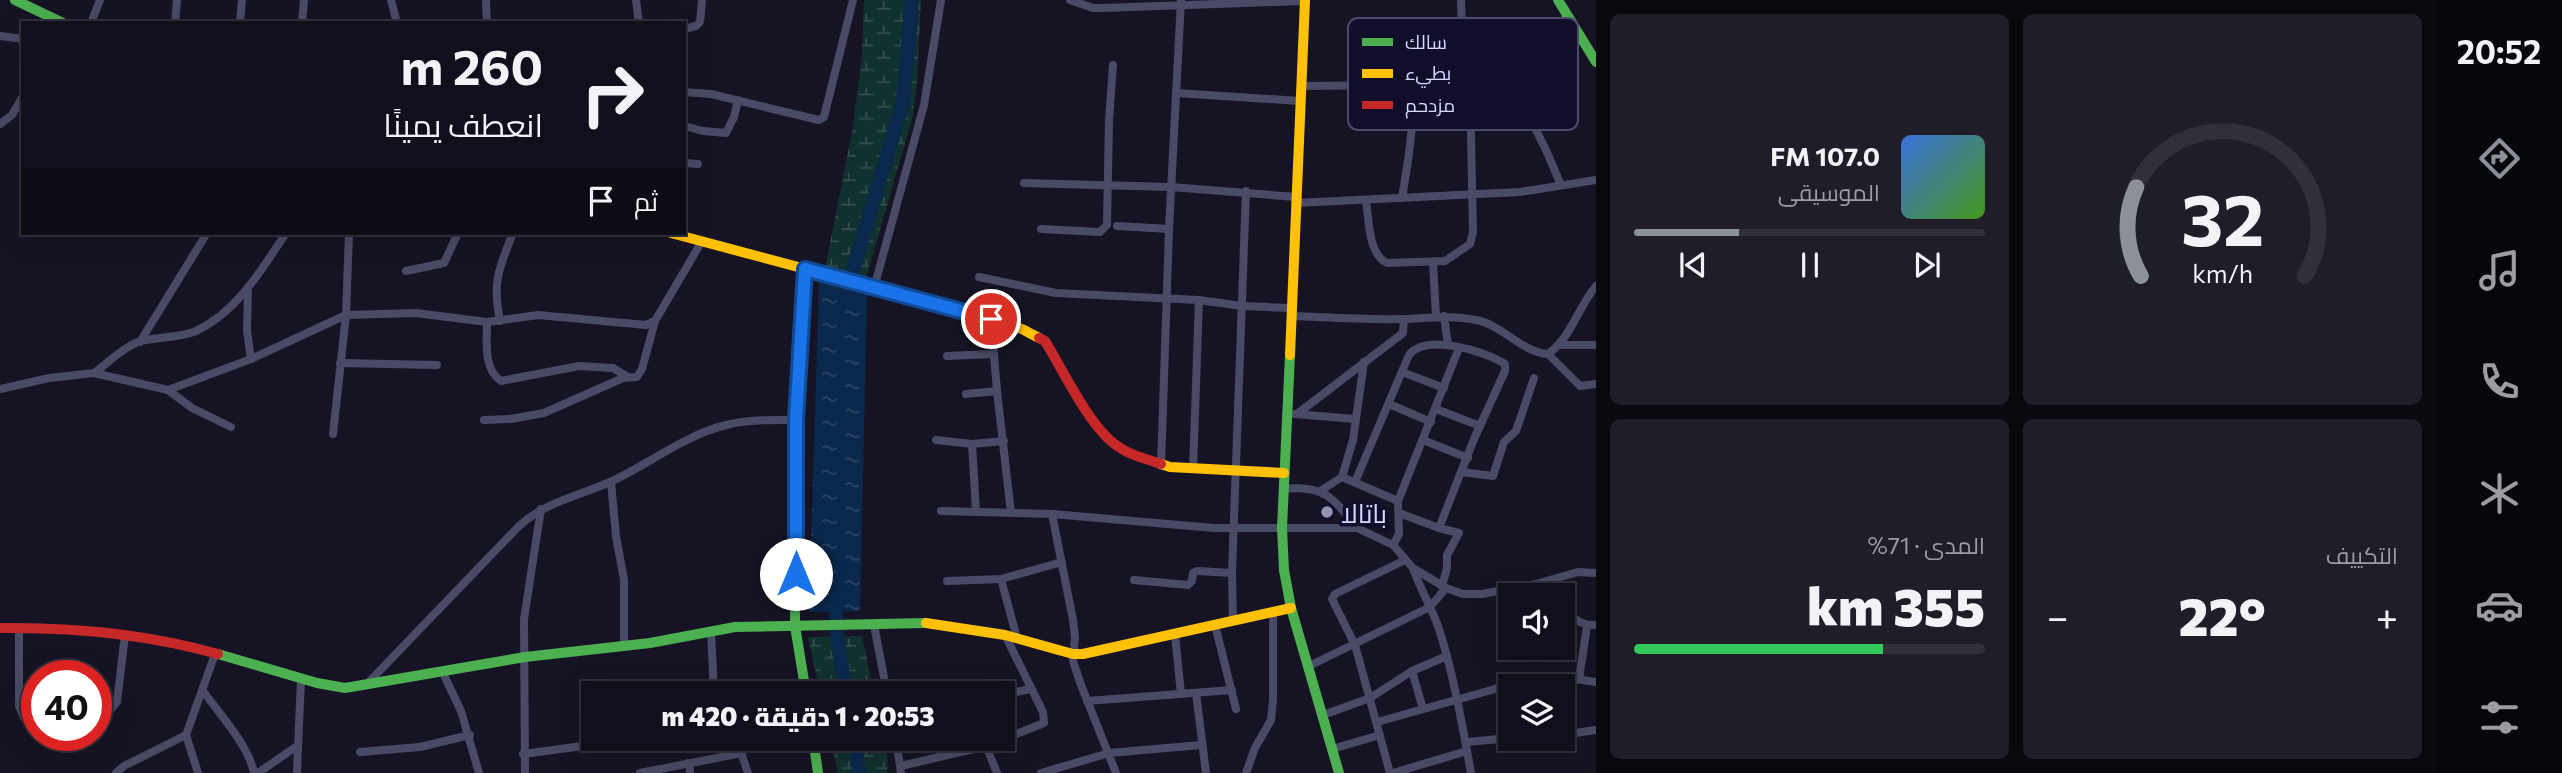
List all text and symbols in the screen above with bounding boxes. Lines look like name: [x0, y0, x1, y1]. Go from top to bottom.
legend: [1348, 18, 1578, 130]
text: سالك: [1405, 30, 1447, 53]
text: 20:52: [2457, 31, 2541, 71]
text: 260 m: [401, 35, 543, 95]
icon: right: [567, 49, 658, 140]
text: بطيء: [1405, 61, 1451, 88]
text: مزدحم: [1405, 93, 1455, 119]
text: انعطف يمينًا: [383, 104, 543, 144]
icon: directions: [2475, 134, 2524, 183]
text: 107.0 FM: [1770, 140, 1880, 171]
text: 32: [2181, 172, 2264, 261]
text: الموسيقى: [1778, 178, 1880, 206]
icon: arrive: [582, 182, 620, 220]
text: ثم: [634, 185, 658, 216]
icon: previous: [1674, 246, 1712, 284]
icon: pause: [1791, 246, 1829, 284]
icon: next: [1908, 246, 1946, 284]
icon: music: [2475, 246, 2524, 295]
text: km/h: [2192, 258, 2253, 288]
pin: [961, 289, 1021, 349]
icon: arrive: [972, 300, 1010, 338]
icon: phone: [2475, 357, 2524, 406]
icon: climate: [2475, 469, 2524, 518]
place label: باتالا: [1341, 497, 1387, 528]
marker: باتالا: [1319, 504, 1335, 520]
text: المدى · 71%: [1868, 531, 1985, 559]
position arrow: [759, 537, 833, 611]
text: التكييف: [2326, 541, 2398, 569]
text: 355 km: [1807, 573, 1985, 637]
icon: car: [2475, 581, 2524, 630]
map controls: [1498, 583, 1575, 751]
button: sound: [1498, 583, 1575, 660]
text: 22°: [2178, 583, 2266, 647]
text: −: [2047, 592, 2069, 639]
text: +: [2376, 592, 2398, 639]
speed limit sign: 40: [21, 660, 112, 751]
button: layers: [1498, 674, 1575, 751]
icon: filters: [2475, 693, 2524, 742]
text: 20:53 · 1 دقيقة · 420 m: [661, 700, 935, 731]

